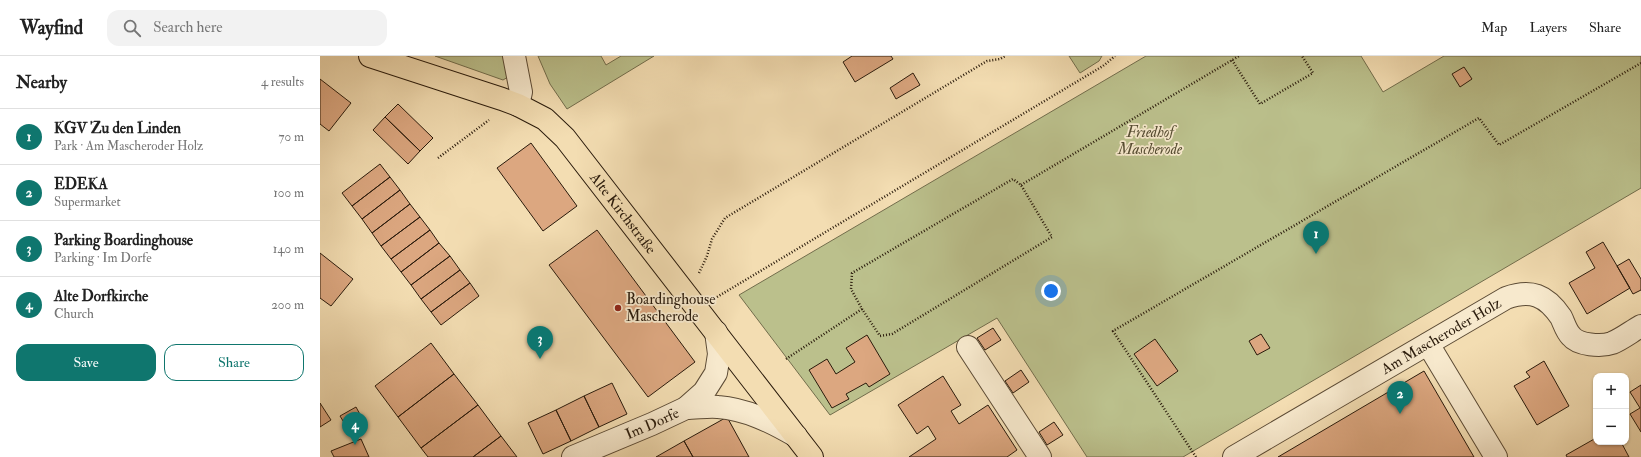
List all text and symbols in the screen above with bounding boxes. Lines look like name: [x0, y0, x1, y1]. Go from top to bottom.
search box: [107, 10, 387, 46]
text: Wayfind: [20, 16, 83, 40]
icon: search: [121, 17, 143, 39]
text: Search here: [153, 18, 223, 37]
text: Map: [1481, 19, 1507, 36]
text: Layers: [1529, 19, 1567, 36]
text: Share: [1589, 19, 1621, 36]
text: Nearby: [16, 72, 67, 93]
text: 4 results: [261, 74, 304, 90]
text: KGV Zu den Linden: [54, 119, 181, 138]
park label: Friedhof Mascherode: [1117, 123, 1183, 159]
text: 1: [27, 129, 31, 145]
text: 70 m: [279, 129, 304, 145]
text: Park · Am Mascheroder Holz: [54, 138, 203, 154]
street label: Alte Kirchstraße: [585, 168, 660, 258]
text: EDEKA: [54, 175, 108, 194]
text: 2: [26, 185, 32, 201]
text: 100 m: [273, 185, 304, 201]
text: Supermarket: [54, 194, 121, 210]
pin: 1: [1303, 221, 1329, 254]
text: Parking Boardinghouse: [54, 231, 193, 250]
text: 3: [27, 241, 32, 257]
text: 140 m: [273, 241, 304, 257]
text: Parking · Im Dorfe: [54, 250, 152, 266]
your location: [1041, 281, 1061, 301]
text: Alte Dorfkirche: [54, 287, 148, 306]
place label: Boardinghouse Mascherode: [626, 290, 715, 326]
street label: Am Mascheroder Holz: [1377, 294, 1505, 379]
text: 4: [25, 297, 33, 313]
text: 200 m: [271, 297, 304, 313]
marker: Boardinghouse Mascherode: [613, 303, 623, 313]
text: Church: [54, 306, 94, 322]
pin: 3: [527, 326, 553, 359]
button: Save: [16, 344, 156, 381]
button: Share: [164, 344, 304, 381]
map controls: [1593, 373, 1629, 445]
button: +: [1593, 373, 1629, 409]
pin: 2: [1387, 381, 1413, 414]
street label: Im Dorfe: [623, 404, 682, 444]
button: −: [1593, 409, 1629, 445]
pin: 4: [342, 412, 368, 445]

